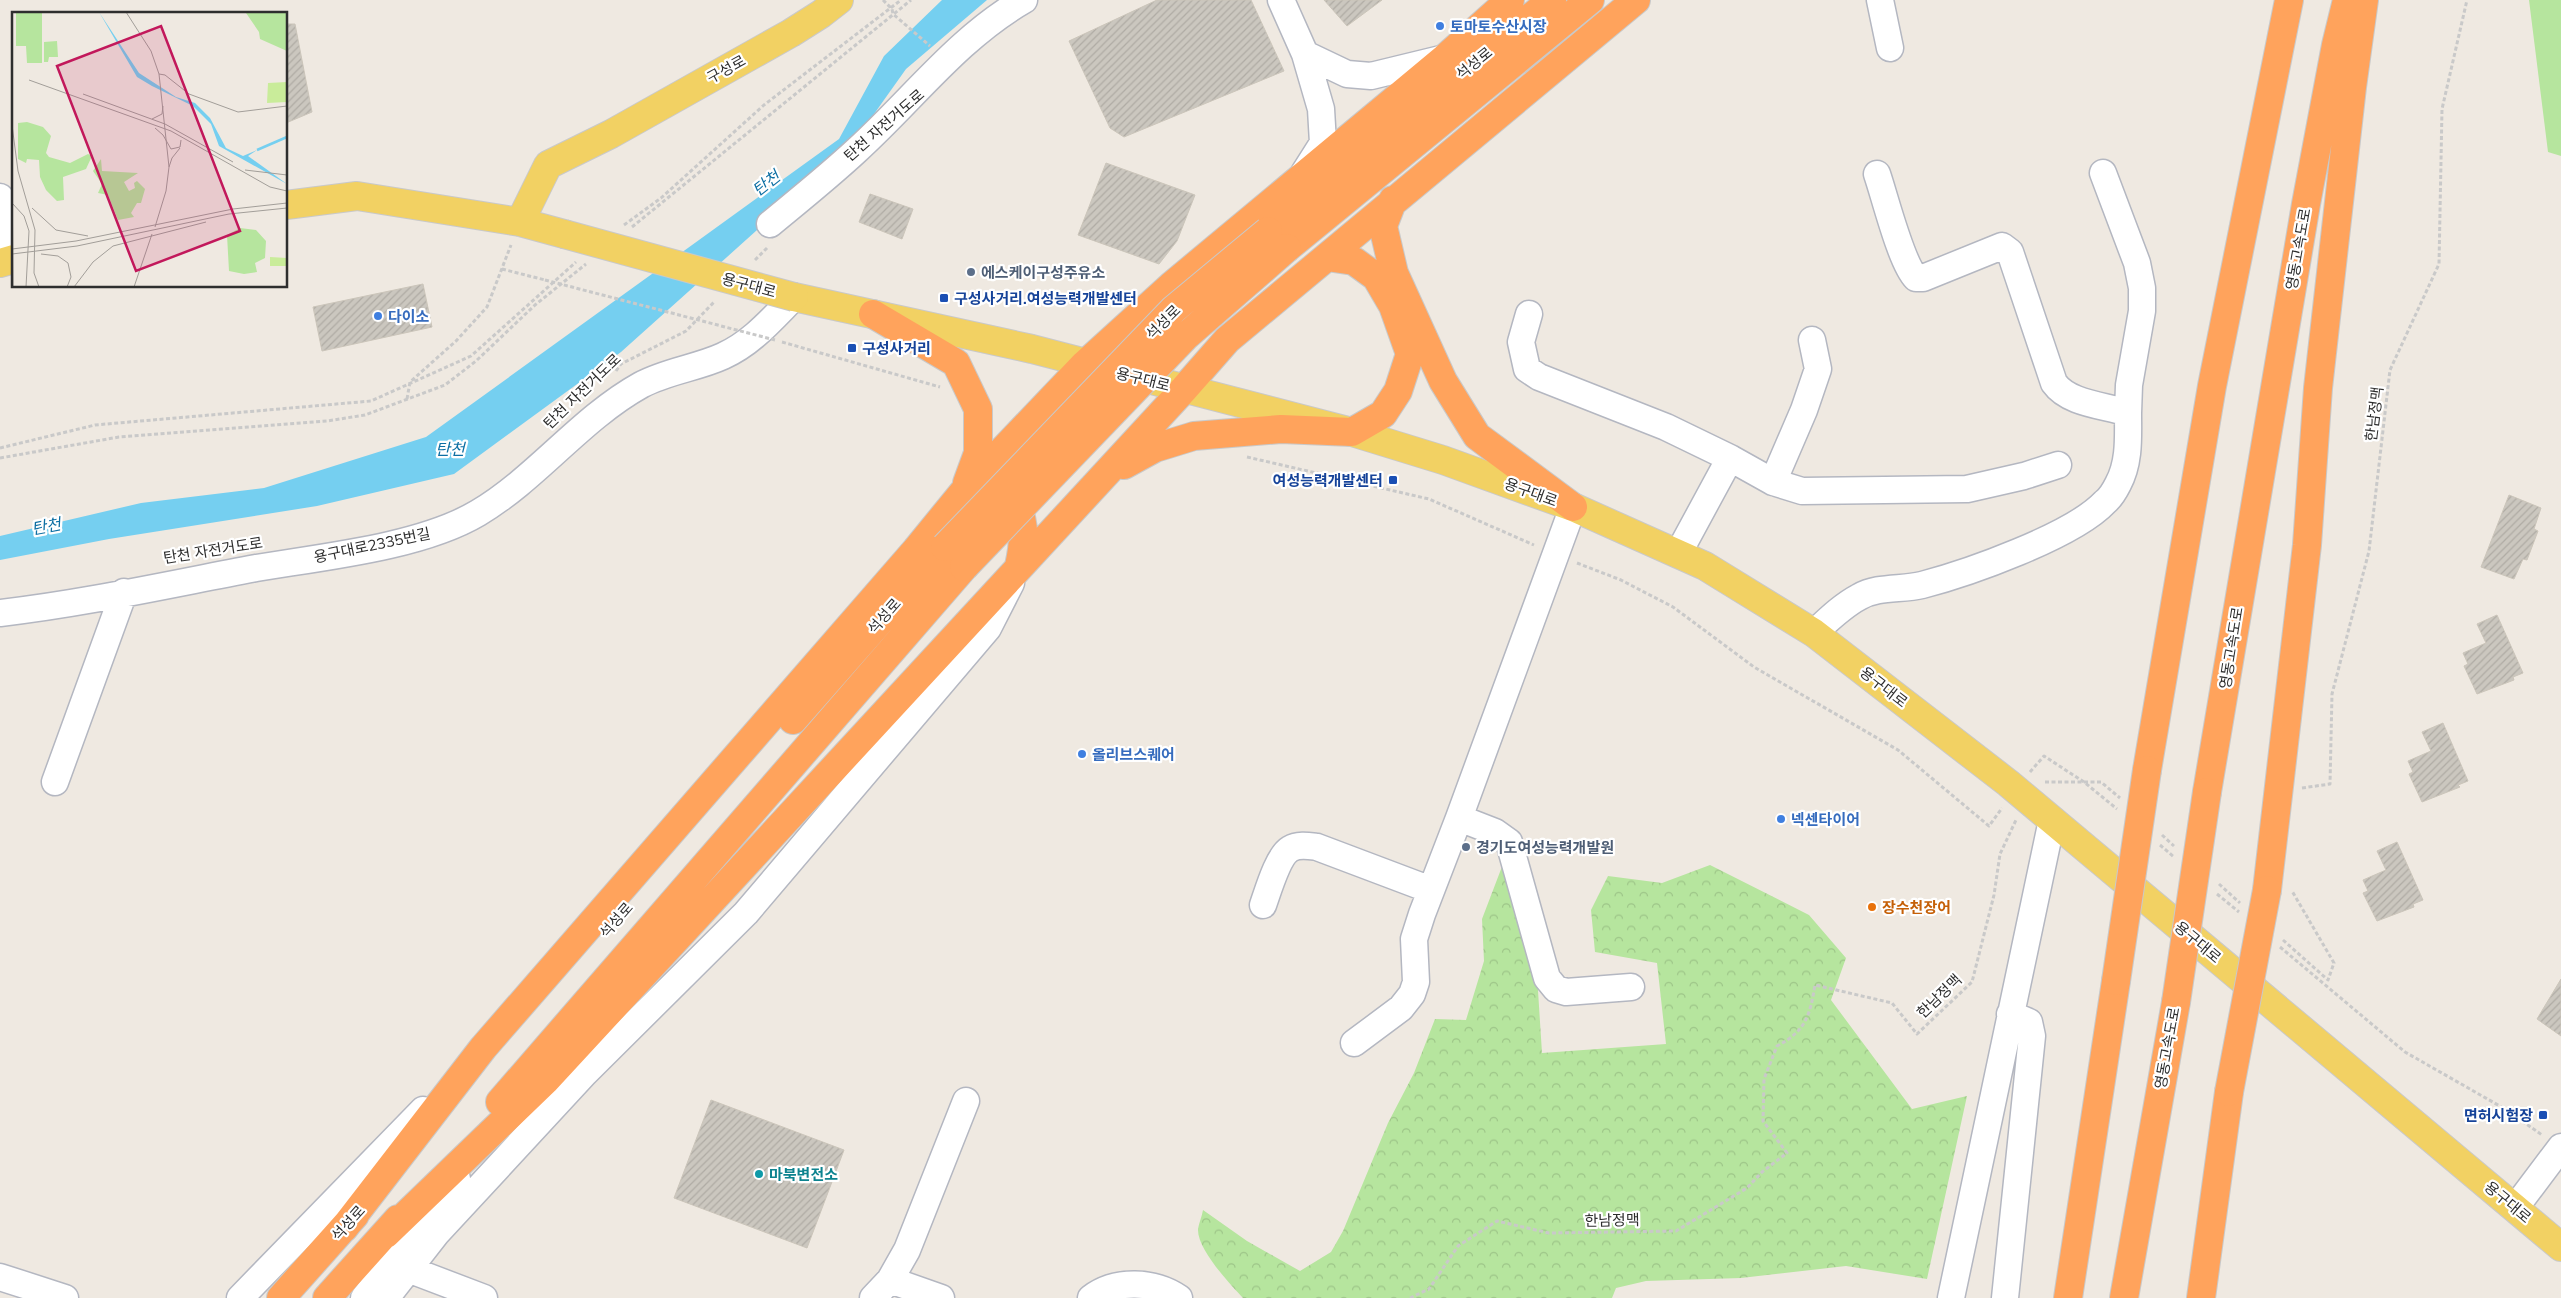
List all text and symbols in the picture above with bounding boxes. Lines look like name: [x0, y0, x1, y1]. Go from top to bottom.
inset map: [12, 12, 288, 288]
place label: 토마토수산시장: [1450, 17, 1547, 36]
marker: 토마토수산시장: [1434, 20, 1446, 32]
street label: 석성로: [1452, 43, 1496, 83]
street label: 구성로: [703, 51, 749, 87]
street label: 탄천 자전거도로: [840, 85, 928, 165]
water label: 탄천: [748, 165, 786, 200]
street label: 영동고속도로: [2281, 207, 2315, 291]
place label: 에스케이구성주유소: [981, 263, 1105, 282]
marker: 에스케이구성주유소: [965, 266, 977, 278]
street label: 용구대로: [720, 269, 778, 301]
place label: 구성사거리.여성능력개발센터: [954, 289, 1137, 308]
marker: 구성사거리.여성능력개발센터: [938, 292, 950, 304]
street label: 석성로: [1142, 301, 1184, 343]
place label: 다이소: [388, 307, 430, 326]
marker: 다이소: [372, 310, 384, 322]
place label: 구성사거리: [862, 339, 931, 358]
marker: 구성사거리: [846, 342, 858, 354]
street label: 탄천 자전거도로: [539, 349, 625, 433]
street label: 용구대로: [1114, 363, 1172, 395]
street label: 한남정맥: [2361, 385, 2387, 443]
water label: 탄천: [435, 439, 467, 459]
place label: 여성능력개발센터: [1273, 471, 1383, 490]
marker: 여성능력개발센터: [1387, 474, 1399, 486]
street label: 용구대로: [1502, 474, 1560, 510]
water label: 탄천: [30, 513, 65, 539]
street label: 용구대로2335번길: [312, 523, 432, 567]
street label: 탄천 자전거도로: [162, 533, 264, 567]
street label: 석성로: [863, 594, 905, 638]
street label: 영동고속도로: [2215, 606, 2247, 690]
street label: 용구대로: [1856, 663, 1912, 711]
place label: 올리브스퀘어: [1092, 745, 1175, 764]
marker: 올리브스퀘어: [1076, 748, 1088, 760]
place label: 넥센타이어: [1791, 810, 1860, 829]
marker: 넥센타이어: [1775, 813, 1787, 825]
place label: 경기도여성능력개발원: [1476, 838, 1614, 857]
marker: 경기도여성능력개발원: [1460, 841, 1472, 853]
street label: 석성로: [595, 898, 637, 942]
place label: 장수천장어: [1882, 898, 1951, 917]
marker: 장수천장어: [1866, 901, 1878, 913]
street label: 용구대로: [2171, 917, 2225, 967]
street label: 한남정맥: [1913, 970, 1965, 1022]
street label: 영동고속도로: [2150, 1006, 2184, 1090]
place label: 면허시험장: [2464, 1106, 2533, 1125]
marker: 면허시험장: [2537, 1109, 2549, 1121]
place label: 마북변전소: [769, 1165, 838, 1184]
marker: 마북변전소: [753, 1168, 765, 1180]
street label: 용구대로: [2481, 1177, 2535, 1227]
street label: 석성로: [327, 1201, 369, 1245]
street label: 한남정맥: [1584, 1210, 1640, 1230]

